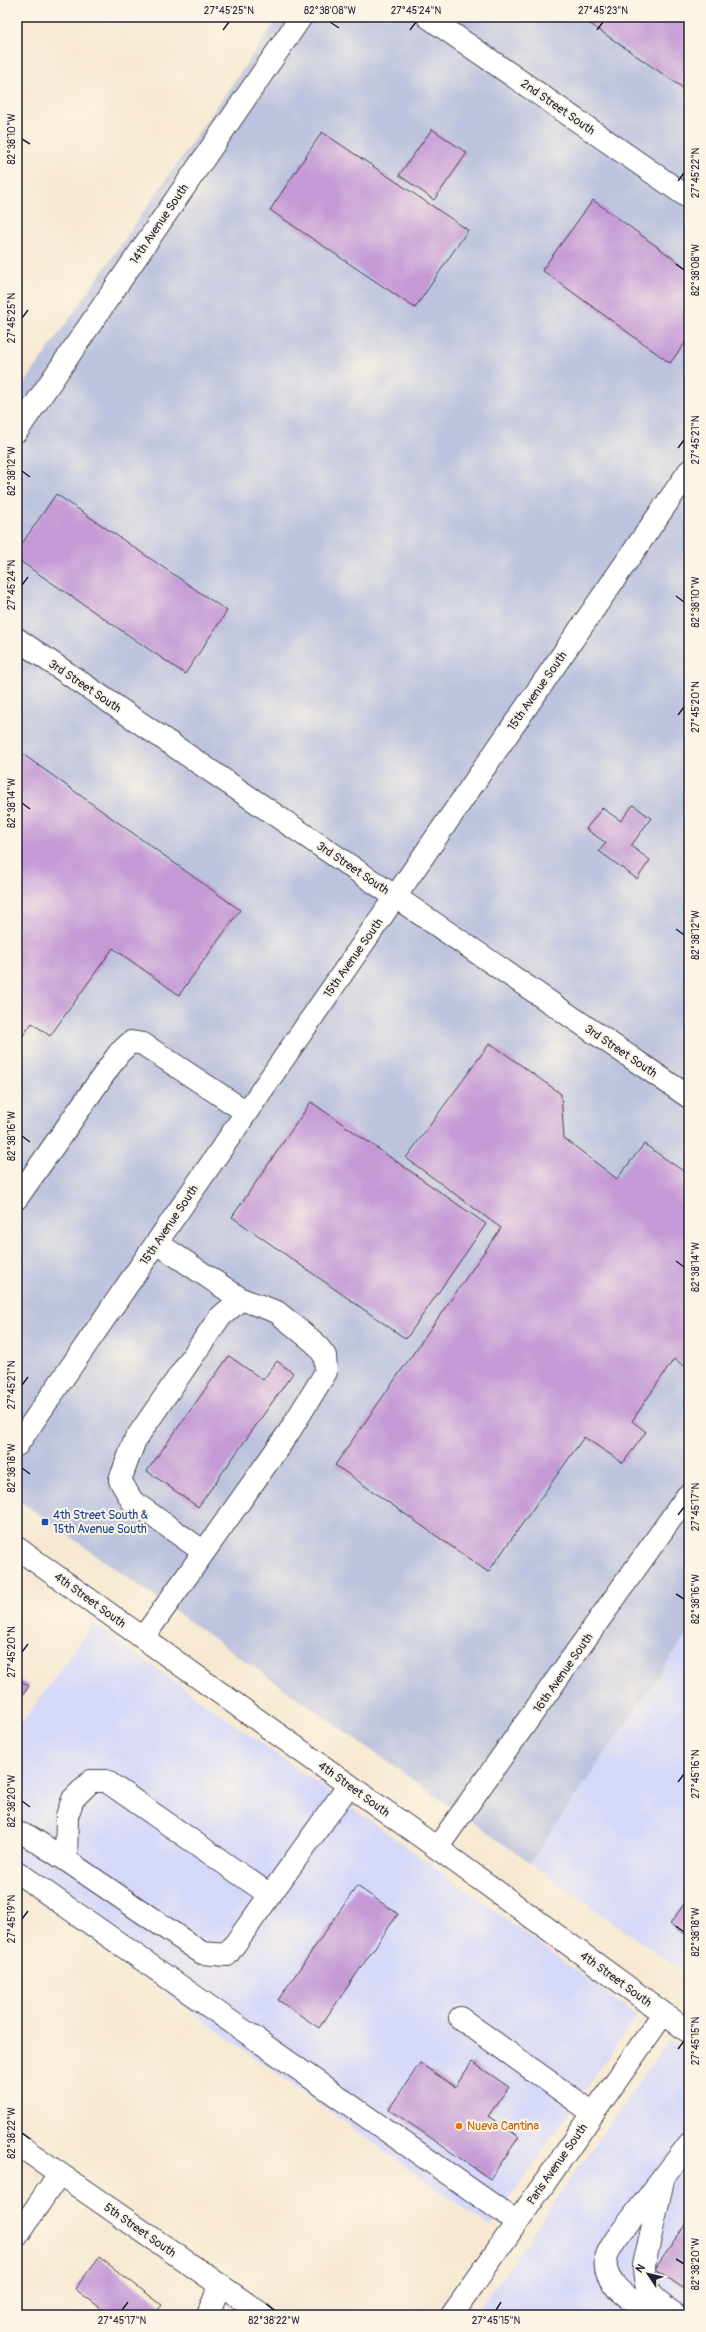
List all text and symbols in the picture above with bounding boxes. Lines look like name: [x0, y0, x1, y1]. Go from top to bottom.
text: 27°45'25"N: [204, 5, 254, 17]
text: 82°38'08"W: [304, 5, 356, 17]
text: 27°45'24"N: [391, 5, 442, 17]
text: 27°45'23"N: [578, 5, 628, 17]
street label: 2nd Street South: [518, 76, 598, 139]
text: 82°38'10"W: [6, 113, 18, 164]
text: 27°45'22"N: [690, 148, 702, 198]
street label: 14th Avenue South: [127, 181, 192, 268]
text: 82°38'08"W: [690, 244, 702, 296]
text: 27°45'25"N: [6, 293, 18, 343]
text: 27°45'21"N: [690, 415, 702, 464]
text: 82°38'12"W: [6, 446, 18, 496]
text: 27°45'24"N: [6, 559, 18, 610]
text: 82°38'10"W: [690, 576, 702, 627]
street label: 15th Avenue South: [504, 648, 571, 734]
street label: 3rd Street South: [46, 657, 124, 716]
text: 27°45'20"N: [690, 681, 702, 733]
text: 82°38'14"W: [6, 778, 18, 828]
street label: 3rd Street South: [314, 839, 392, 898]
text: 82°38'12"W: [690, 910, 702, 960]
street label: 15th Avenue South: [320, 915, 387, 1001]
street label: 3rd Street South: [582, 1022, 660, 1081]
text: 82°38'16"W: [6, 1111, 18, 1161]
street label: 15th Avenue South: [137, 1182, 202, 1268]
text: 82°38'14"W: [690, 1242, 702, 1292]
text: 27°45'21"N: [6, 1360, 18, 1409]
text: 82°38'18"W: [6, 1443, 18, 1493]
text: 27°45'17"N: [690, 1483, 702, 1531]
place label: 4th Street South & 15th Avenue South: [53, 1508, 148, 1537]
marker: 4th Street South & 15th Avenue South: [40, 1517, 50, 1527]
street label: 4th Street South: [51, 1569, 129, 1632]
text: 82°38'16"W: [690, 1574, 702, 1624]
text: 27°45'20"N: [6, 1626, 18, 1678]
street label: 16th Avenue South: [530, 1630, 597, 1716]
text: 27°45'16"N: [690, 1749, 702, 1799]
street label: 4th Street South: [315, 1758, 393, 1821]
text: 82°38'20"W: [6, 1774, 18, 1827]
text: 27°45'19"N: [6, 1895, 18, 1943]
text: 82°38'18"W: [690, 1907, 702, 1957]
street label: 4th Street South: [577, 1948, 655, 2011]
text: 27°45'15"N: [690, 2016, 702, 2065]
text: 82°38'22"W: [6, 2107, 18, 2159]
place label: Nueva Cantina: [467, 2119, 540, 2134]
marker: Nueva Cantina: [454, 2121, 464, 2131]
street label: Paris Avenue South: [524, 2121, 591, 2208]
street label: 5th Street South: [101, 2200, 179, 2261]
text: 82°38'20"W: [690, 2237, 702, 2290]
north arrow: [628, 2254, 668, 2294]
text: N: [633, 2261, 648, 2275]
text: 27°45'17"N: [98, 2315, 146, 2327]
text: 82°38'22"W: [248, 2315, 300, 2327]
text: 27°45'15"N: [472, 2315, 521, 2327]

